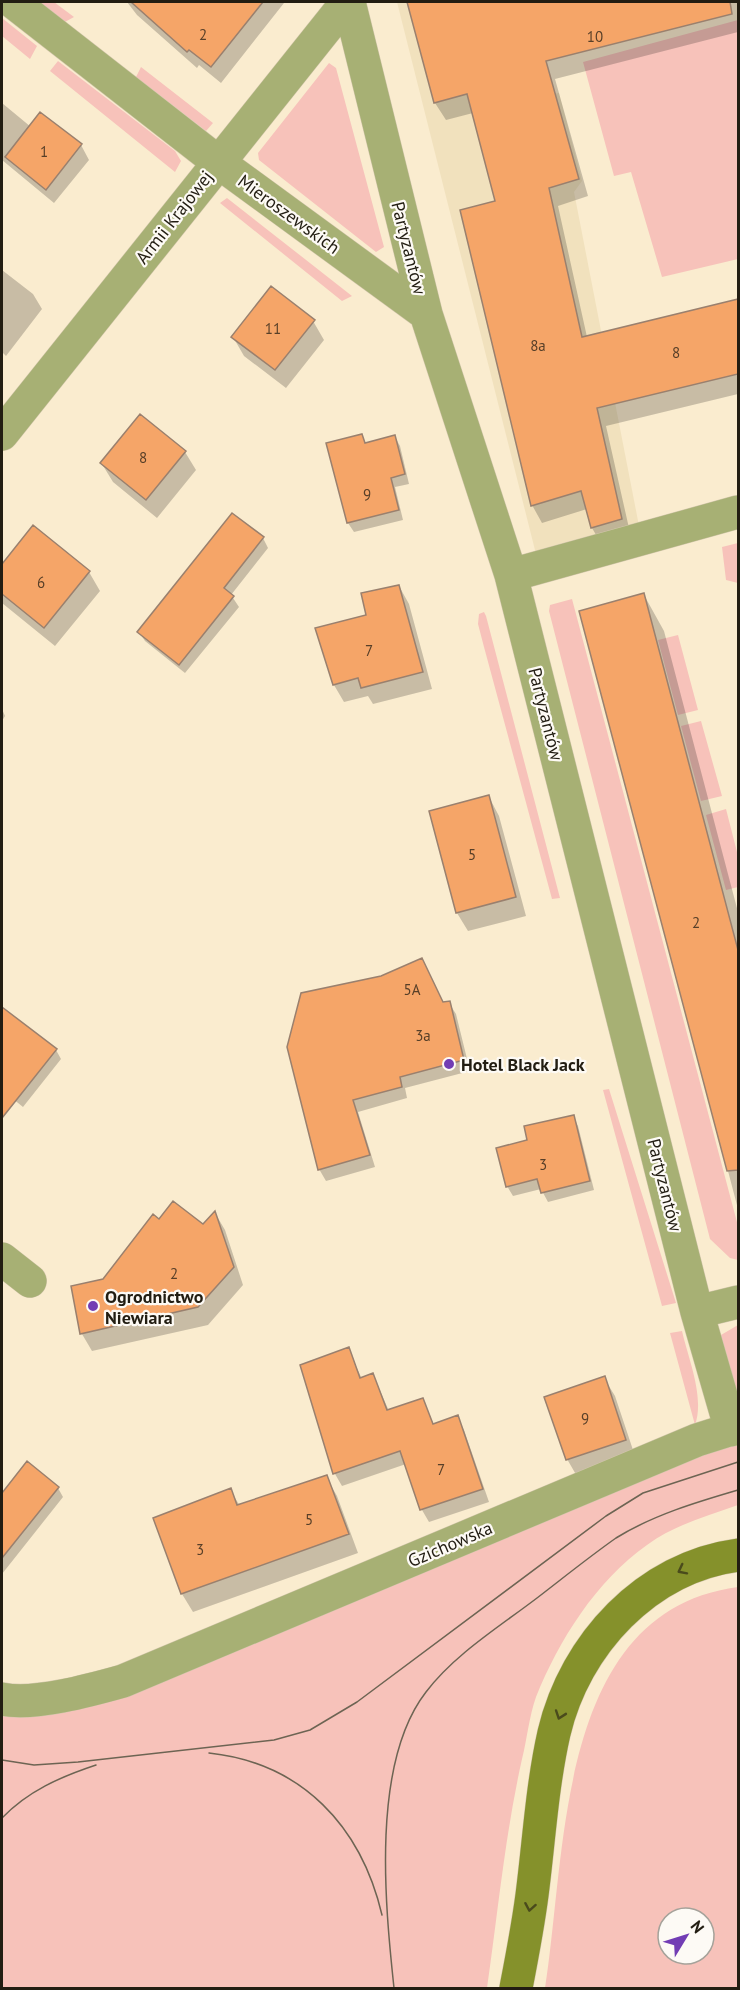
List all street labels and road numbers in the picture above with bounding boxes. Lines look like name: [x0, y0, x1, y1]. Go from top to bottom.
street label: Armii Krajowej: [130, 166, 218, 268]
street label: Mieroszewskich: [234, 169, 344, 259]
street label: Partyzantów: [386, 199, 432, 297]
street label: Partyzantów: [523, 665, 569, 763]
street label: Partyzantów: [642, 1136, 688, 1234]
street label: Gzichowska: [404, 1516, 496, 1572]

